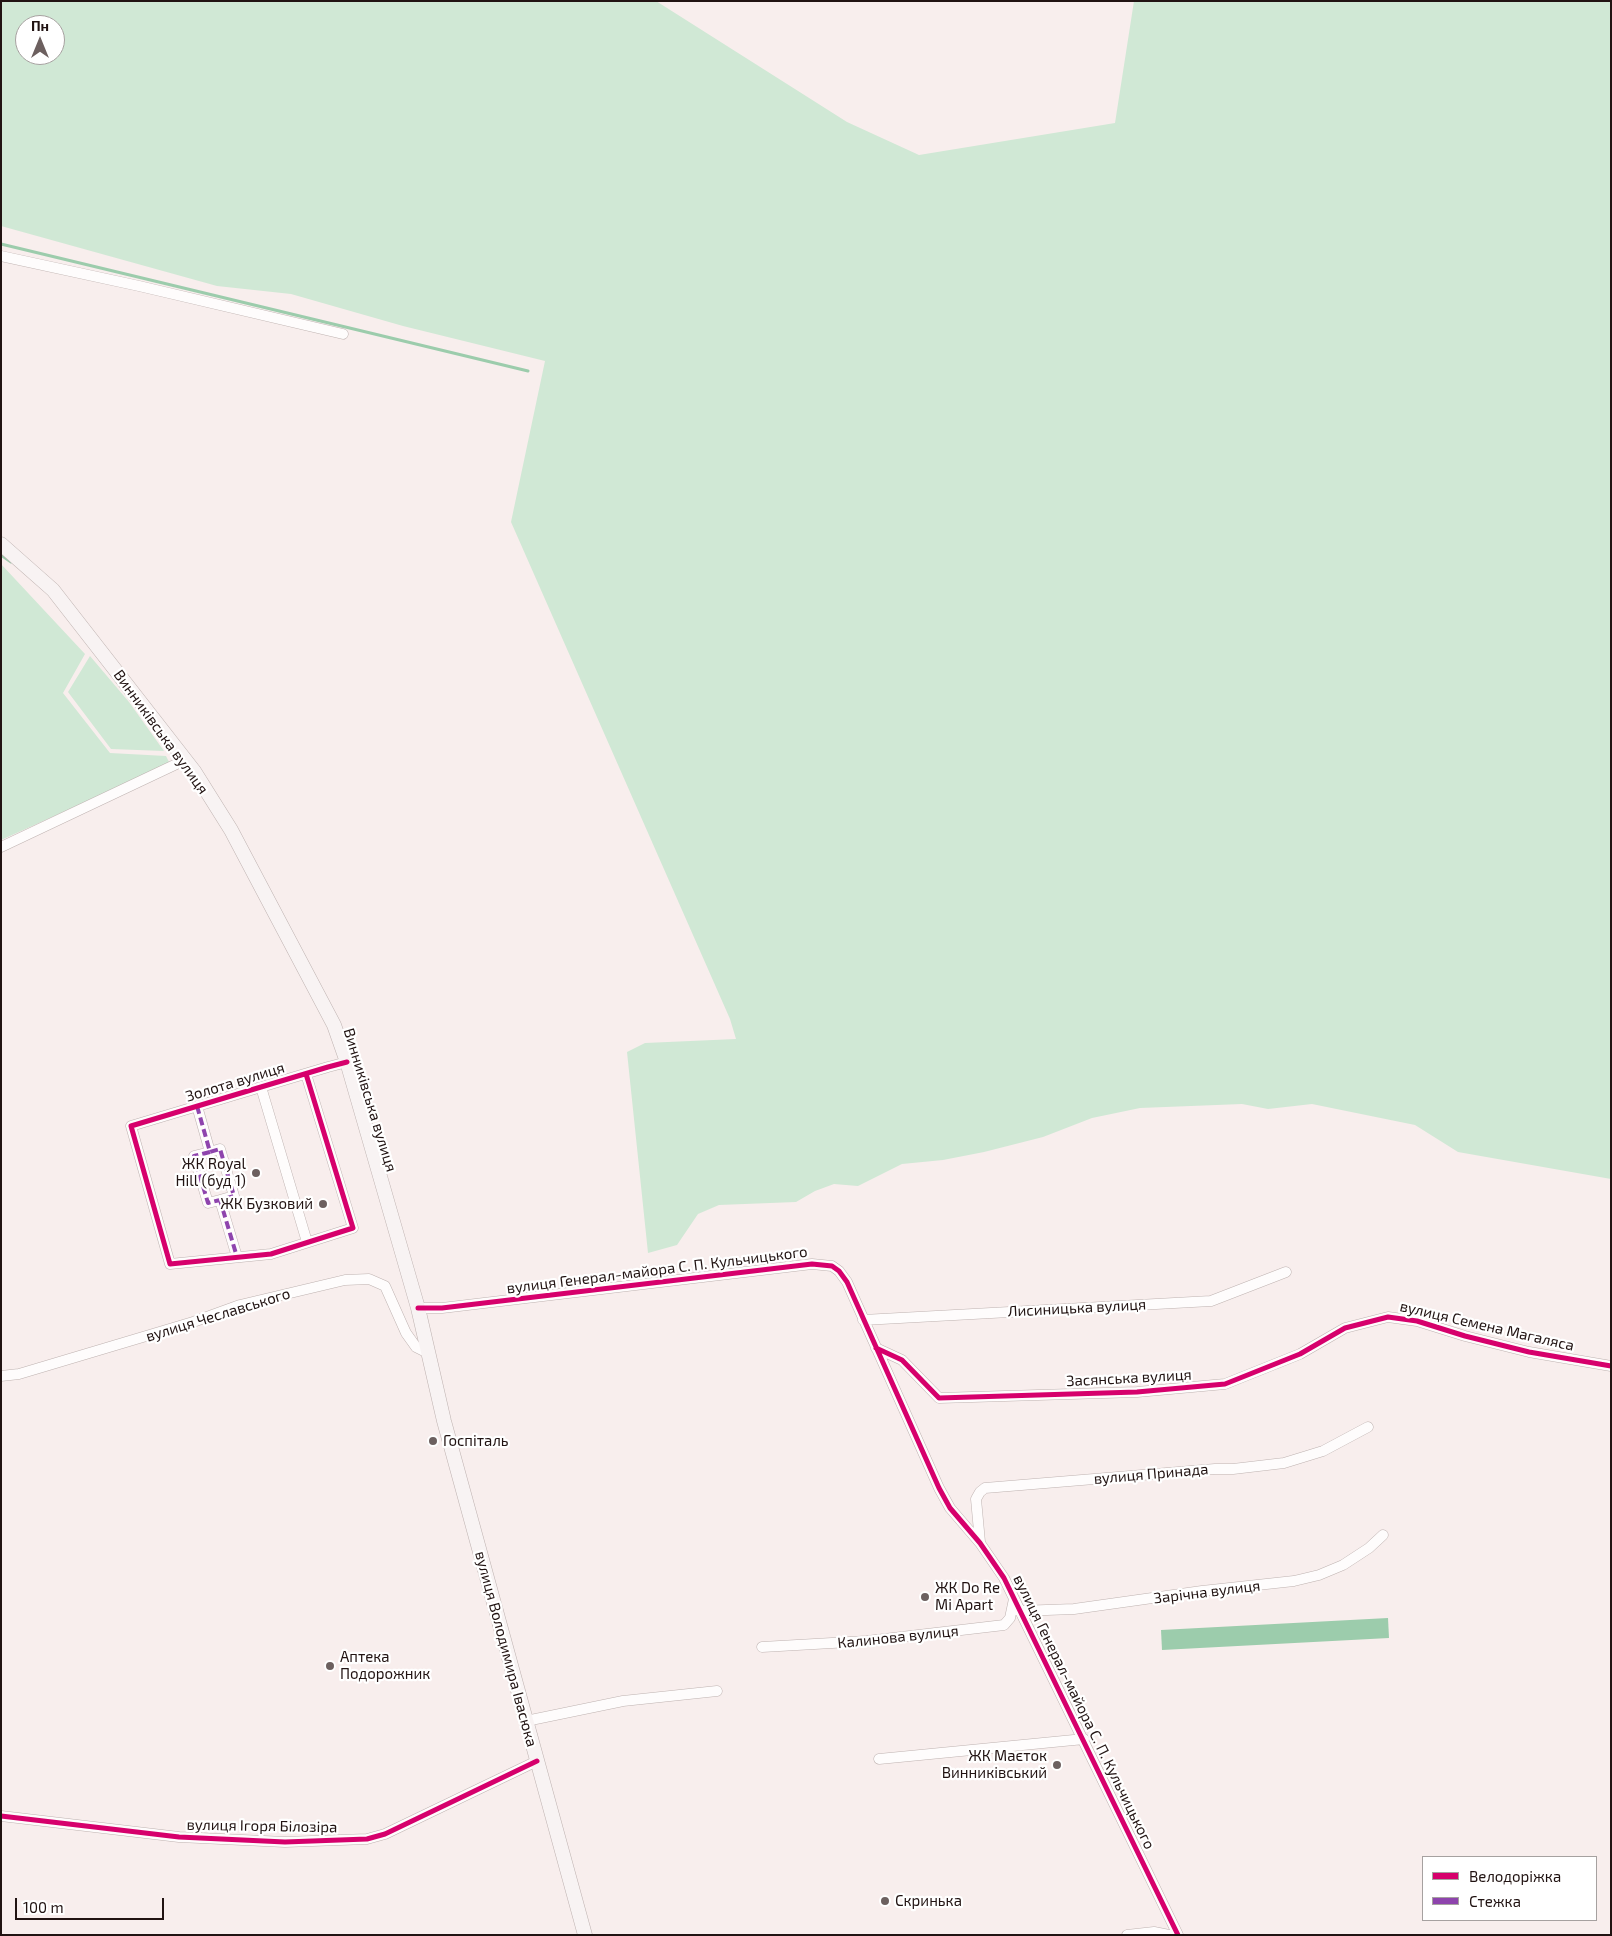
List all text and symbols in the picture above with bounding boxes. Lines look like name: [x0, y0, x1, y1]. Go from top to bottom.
north arrow: [15, 15, 65, 65]
text: Пн: [31, 17, 49, 34]
street label: Винниківська вулиця: [110, 666, 212, 798]
street label: Винниківська вулиця: [340, 1026, 400, 1174]
street label: Золота вулиця: [183, 1058, 287, 1106]
place label: ЖК Royal Hill (буд 1): [176, 1155, 246, 1190]
marker: ЖК Royal Hill (буд 1): [250, 1167, 262, 1179]
place label: ЖК Бузковий: [220, 1195, 313, 1213]
marker: ЖК Бузковий: [317, 1198, 329, 1210]
street label: вулиця Генерал-майора С. П. Кульчицького: [506, 1243, 808, 1297]
street label: вулиця Чеславського: [144, 1284, 292, 1346]
street label: Лисиницька вулиця: [1007, 1295, 1147, 1321]
street label: вулиця Семена Магаляса: [1398, 1297, 1576, 1355]
street label: Засянська вулиця: [1066, 1366, 1192, 1390]
place label: Госпіталь: [443, 1432, 509, 1450]
marker: Госпіталь: [427, 1435, 439, 1447]
street label: вулиця Принада: [1093, 1460, 1209, 1488]
street label: вулиця Володимира Івасюка: [471, 1549, 541, 1749]
street label: вулиця Генерал-майора С. П. Кульчицького: [1009, 1572, 1159, 1852]
street label: Зарічна вулиця: [1153, 1577, 1261, 1607]
place label: ЖК Do Re Mi Apart: [935, 1579, 1000, 1614]
marker: ЖК Do Re Mi Apart: [919, 1591, 931, 1603]
street label: Калинова вулиця: [837, 1622, 959, 1652]
place label: Аптека Подорожник: [340, 1648, 430, 1683]
marker: Аптека Подорожник: [324, 1660, 336, 1672]
place label: ЖК Маєток Винниківський: [942, 1747, 1047, 1782]
marker: ЖК Маєток Винниківський: [1051, 1759, 1063, 1771]
street label: вулиця Ігоря Білозіра: [186, 1816, 338, 1836]
legend: [1422, 1856, 1597, 1921]
text: Велодоріжка: [1469, 1867, 1561, 1885]
scale bar: [18, 1888, 166, 1920]
place label: Скринька: [895, 1892, 962, 1910]
text: Стежка: [1469, 1892, 1521, 1910]
marker: Скринька: [879, 1895, 891, 1907]
text: 100 m: [23, 1898, 64, 1916]

